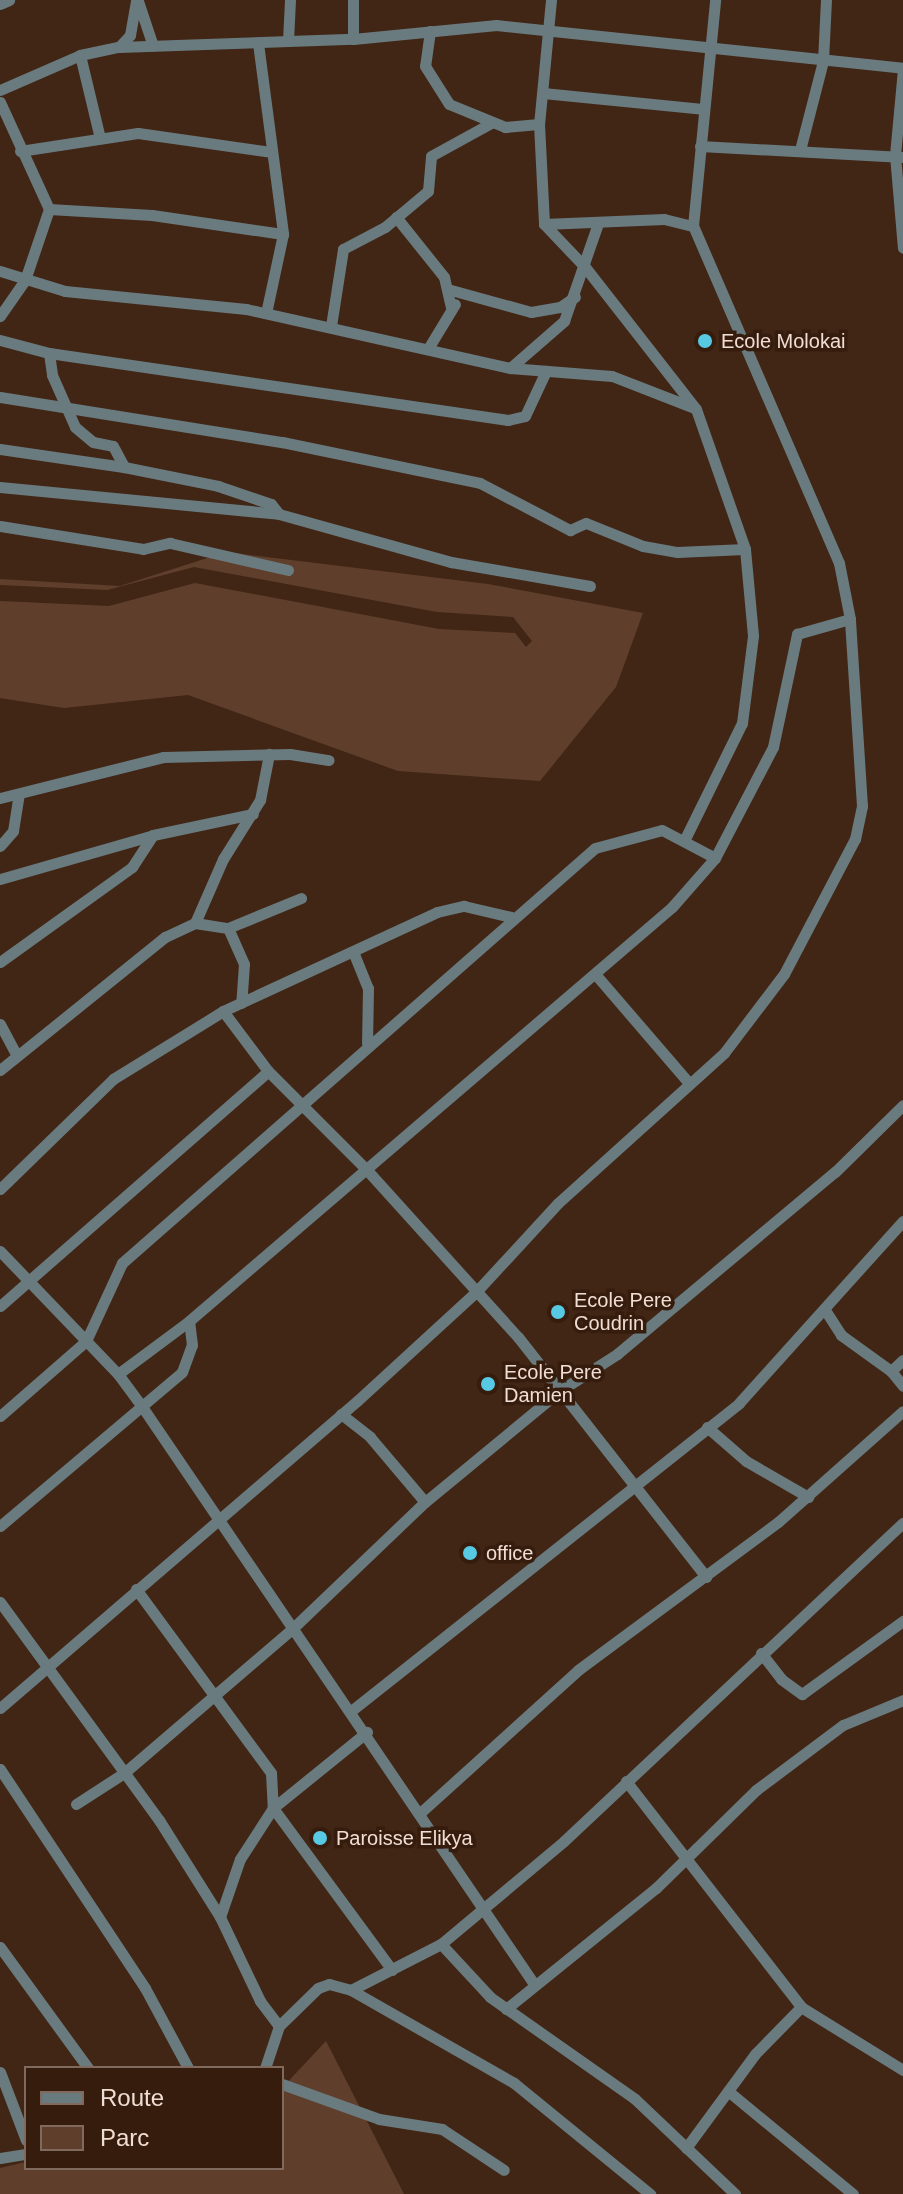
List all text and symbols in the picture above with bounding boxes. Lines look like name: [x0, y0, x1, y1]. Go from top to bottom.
place label: Ecole Molokai: [721, 329, 846, 353]
marker: Ecole Molokai: [696, 332, 714, 350]
place label: Ecole Pere Coudrin: [574, 1288, 672, 1335]
marker: Ecole Pere Coudrin: [549, 1303, 567, 1321]
place label: Ecole Pere Damien: [504, 1360, 602, 1407]
marker: Ecole Pere Damien: [479, 1375, 497, 1393]
place label: office: [486, 1541, 533, 1565]
marker: office: [461, 1544, 479, 1562]
place label: Paroisse Elikya: [336, 1826, 473, 1850]
marker: Paroisse Elikya: [311, 1829, 329, 1847]
legend: [24, 2066, 284, 2170]
text: Route: [100, 2084, 164, 2111]
text: Parc: [100, 2124, 149, 2151]

